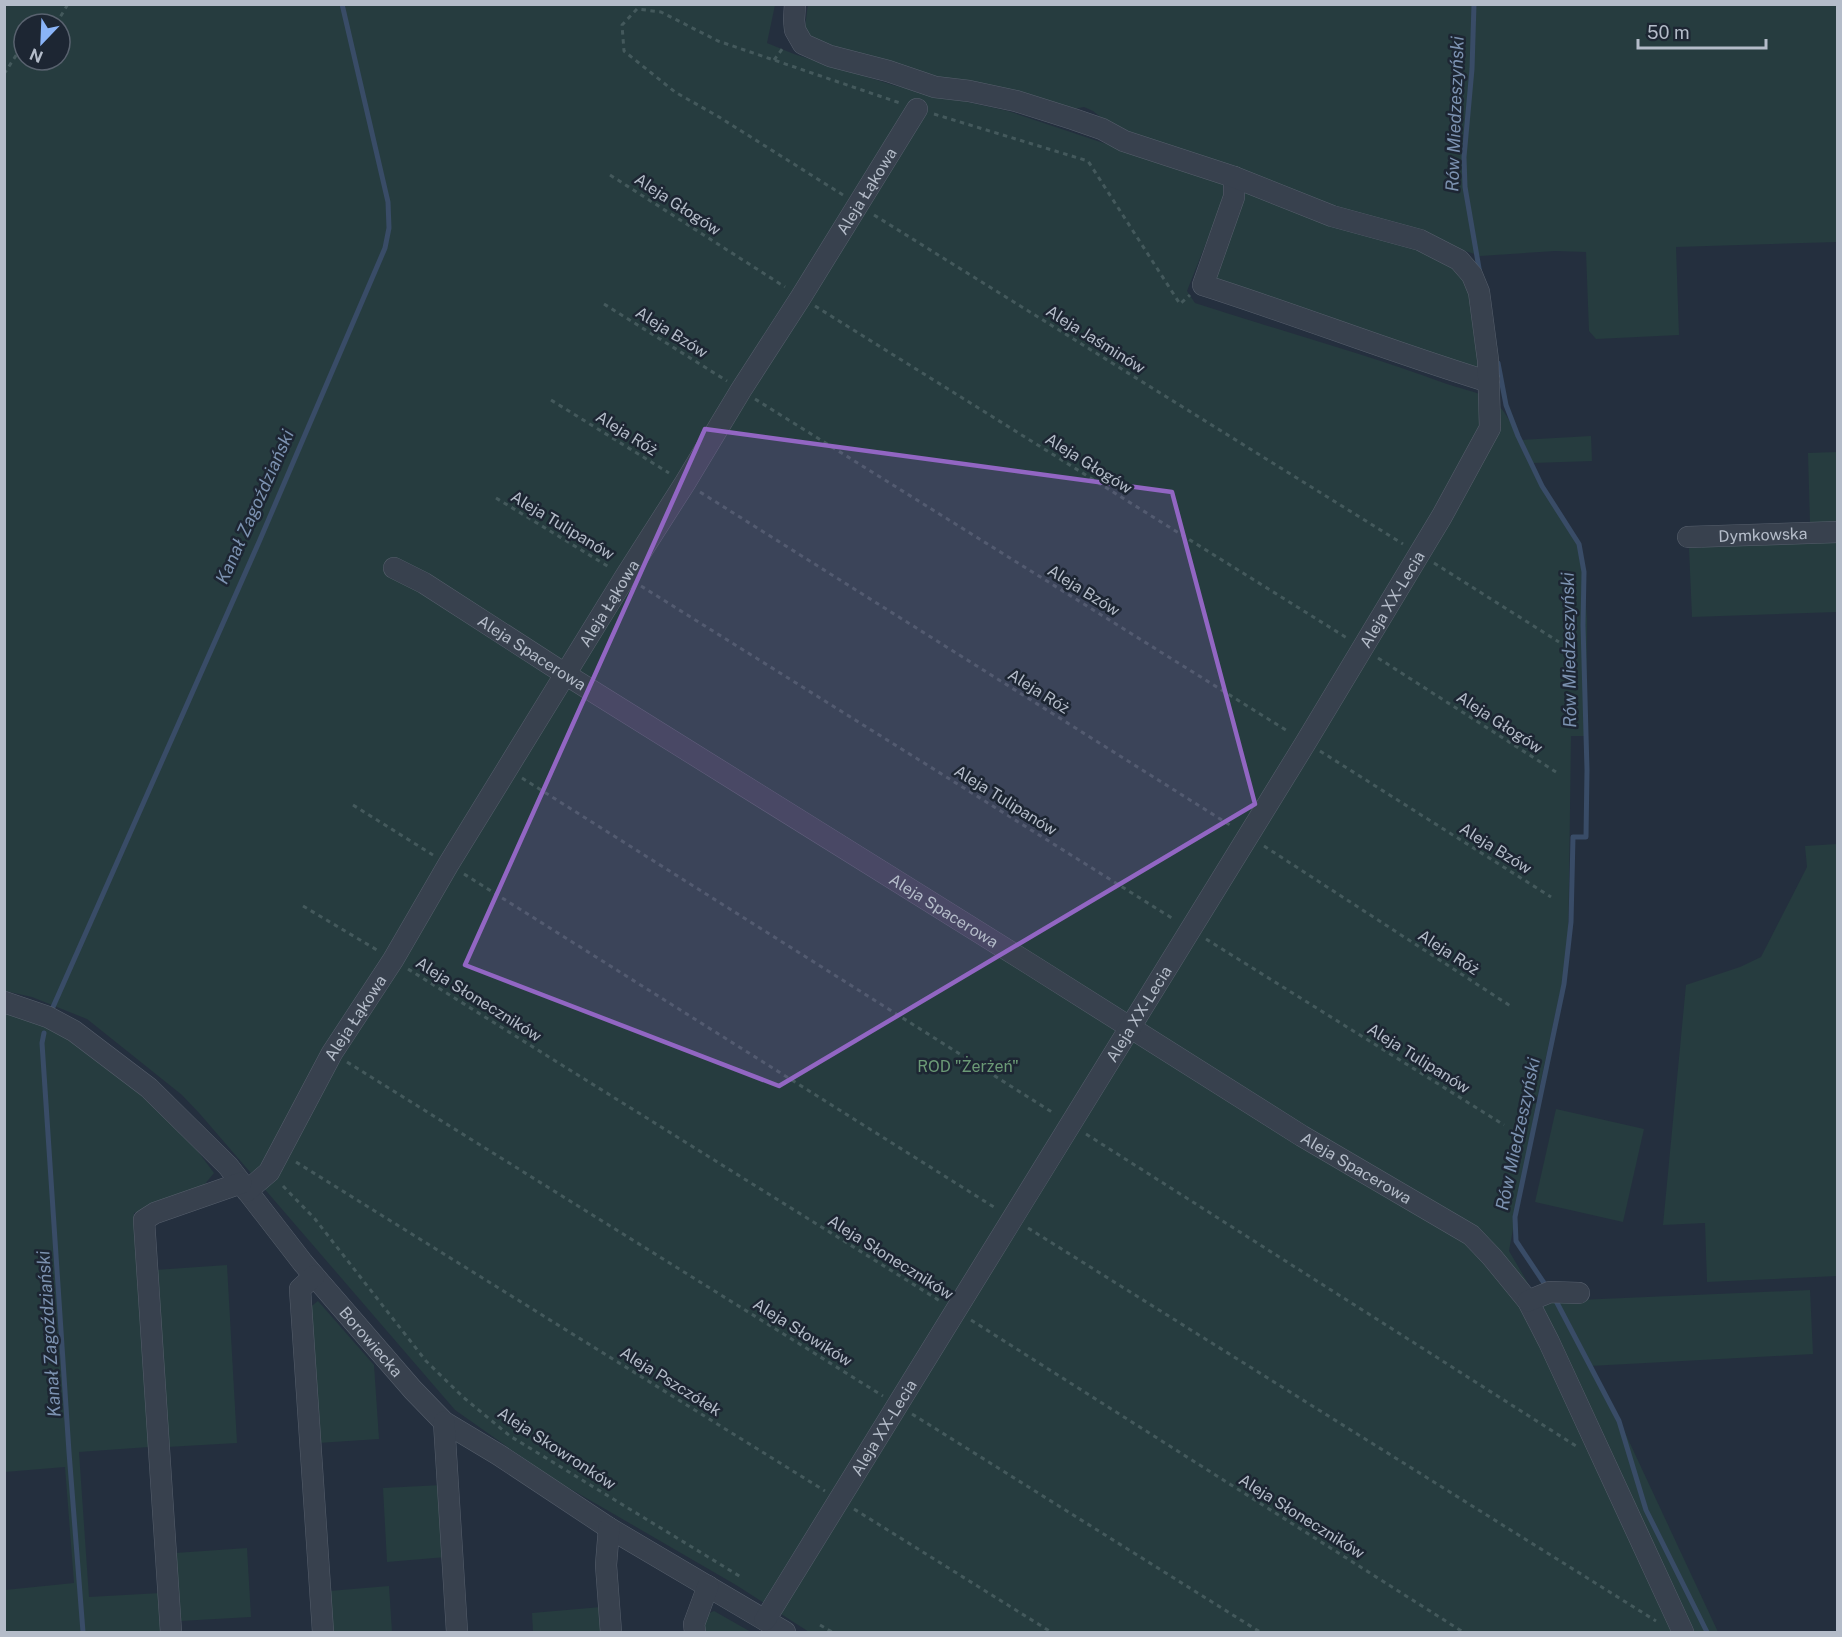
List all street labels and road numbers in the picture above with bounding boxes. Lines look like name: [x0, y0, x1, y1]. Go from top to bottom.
street label: Aleja Łąkowa: [833, 144, 901, 238]
street label: Aleja Głogów: [631, 170, 725, 240]
street label: Aleja Jaśminów: [1043, 301, 1149, 378]
street label: Aleja Bzów: [632, 303, 712, 362]
street label: Aleja Róż: [592, 407, 661, 460]
street label: Aleja Głogów: [1042, 429, 1136, 498]
street label: Aleja Tulipanów: [507, 487, 618, 564]
street label: Dymkowska: [1718, 524, 1808, 546]
street label: Aleja XX-Lecia: [1356, 548, 1429, 651]
street label: Aleja Łąkowa: [575, 557, 643, 650]
street label: Aleja Bzów: [1044, 561, 1124, 620]
street label: Aleja Spacerowa: [474, 611, 589, 695]
street label: Aleja Róż: [1004, 665, 1073, 718]
street label: Aleja Głogów: [1453, 688, 1547, 758]
street label: Aleja Tulipanów: [951, 761, 1061, 840]
street label: Aleja Bzów: [1456, 819, 1536, 878]
street label: Aleja Spacerowa: [886, 870, 1002, 952]
street label: Aleja Róż: [1415, 926, 1483, 979]
street label: Aleja Słoneczników: [412, 953, 546, 1046]
street label: Aleja XX-Lecia: [1102, 963, 1176, 1066]
street label: Aleja Łąkowa: [321, 972, 391, 1064]
street label: Aleja Tulipanów: [1364, 1019, 1474, 1098]
street label: Aleja Spacerowa: [1297, 1128, 1415, 1208]
street label: Aleja Słoneczników: [824, 1211, 958, 1304]
street label: Aleja Słowików: [750, 1294, 856, 1371]
street label: Borowiecka: [335, 1303, 406, 1381]
street label: Aleja Pszczółek: [617, 1343, 725, 1420]
street label: Aleja XX-Lecia: [847, 1376, 921, 1479]
street label: Aleja Skowronków: [494, 1403, 620, 1494]
street label: Aleja Słoneczników: [1235, 1470, 1369, 1563]

